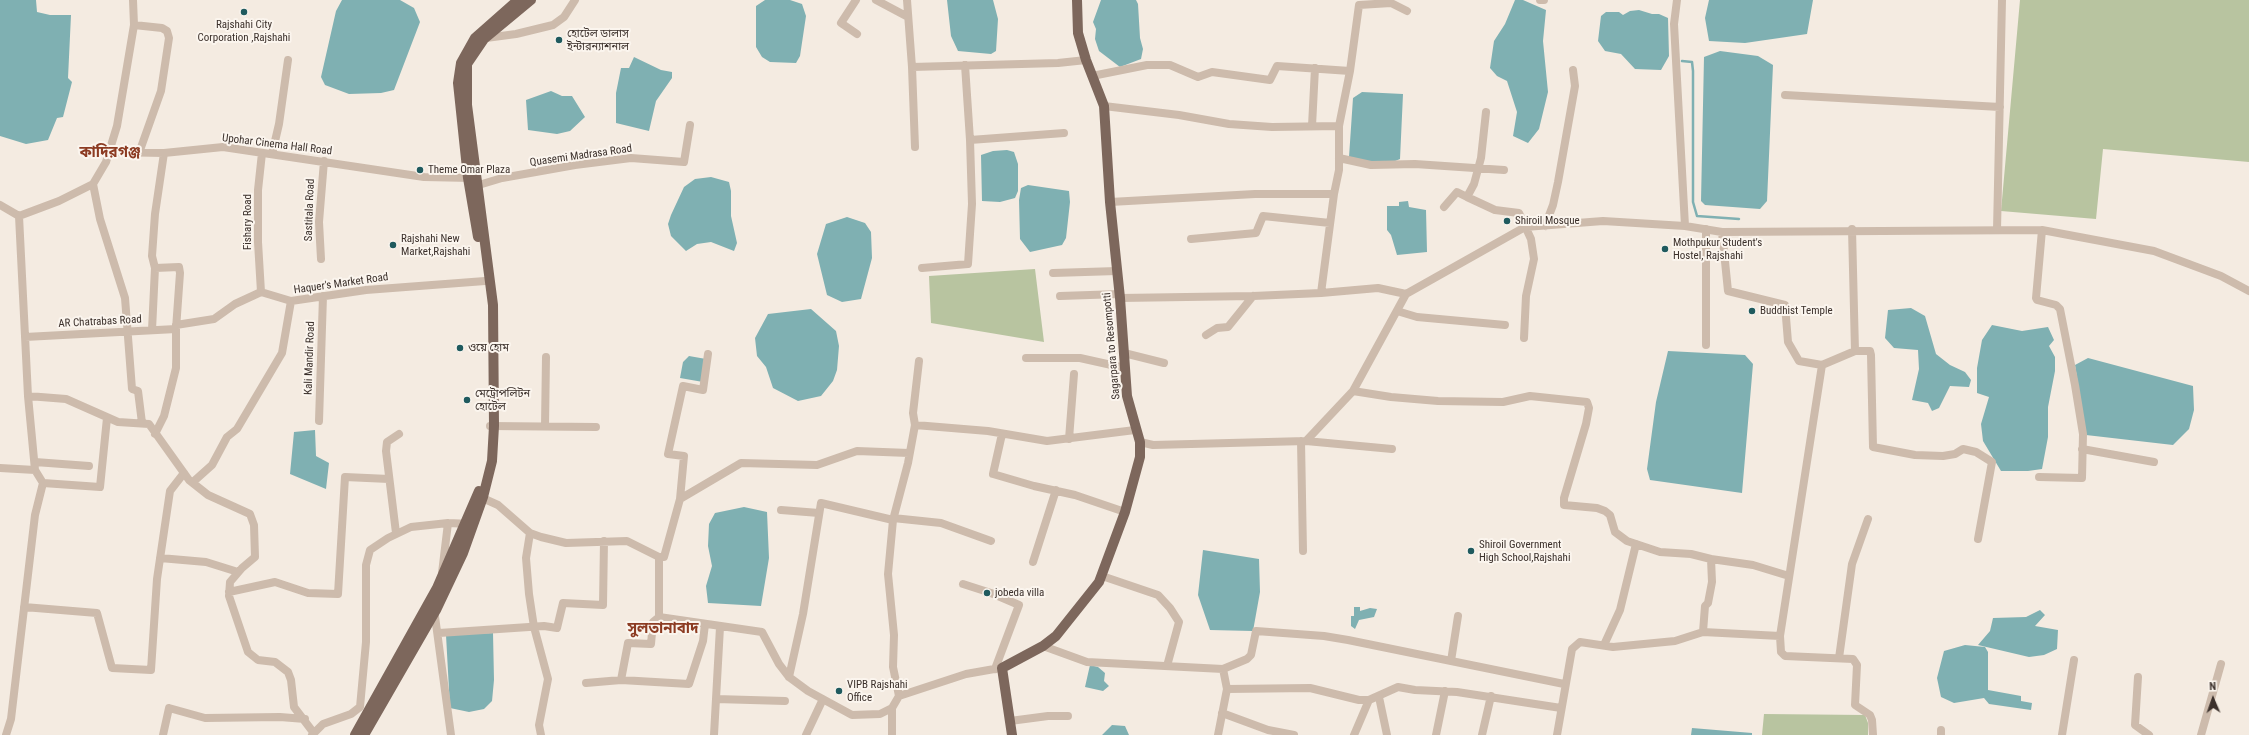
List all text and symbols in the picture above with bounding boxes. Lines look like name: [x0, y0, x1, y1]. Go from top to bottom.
marker: Rajshahi City Corporation ,Rajshahi: [239, 7, 249, 17]
place label: Rajshahi City Corporation ,Rajshahi: [198, 18, 290, 44]
place label: হোটেল ডালাস ইন্টারন্যাশনাল: [567, 27, 629, 53]
marker: হোটেল ডালাস ইন্টারন্যাশনাল: [554, 35, 564, 45]
street label: Upohar Cinema Hall Road: [221, 132, 333, 158]
street label: Quasemi Madrasa Road: [529, 142, 633, 170]
district label: কাদিরগঞ্জ: [79, 144, 141, 162]
place label: Theme Omar Plaza: [428, 163, 510, 177]
marker: Theme Omar Plaza: [415, 165, 425, 175]
street label: Sastitala Road: [302, 178, 318, 242]
street label: Fishary Road: [241, 194, 255, 250]
place label: Shiroil Mosque: [1515, 214, 1580, 228]
marker: Shiroil Mosque: [1502, 216, 1512, 226]
place label: Rajshahi New Market,Rajshahi: [401, 232, 470, 258]
place label: Mothpukur Student's Hostel, Rajshahi: [1673, 236, 1762, 262]
marker: Rajshahi New Market,Rajshahi: [388, 240, 398, 250]
marker: Mothpukur Student's Hostel, Rajshahi: [1660, 244, 1670, 254]
street label: Haquer's Market Road: [293, 271, 389, 297]
street label: Sagarpara to Resompotti: [1101, 292, 1123, 400]
place label: Buddhist Temple: [1760, 304, 1833, 318]
marker: Buddhist Temple: [1747, 306, 1757, 316]
street label: AR Chatrabas Road: [58, 313, 142, 331]
street label: Kali Mandir Road: [302, 321, 318, 395]
place label: ওয়ে হোম: [468, 341, 509, 355]
marker: ওয়ে হোম: [455, 343, 465, 353]
place label: মেট্রোপলিটন হোটেল: [475, 387, 530, 413]
marker: মেট্রোপলিটন হোটেল: [462, 395, 472, 405]
place label: Shiroil Government High School,Rajshahi: [1479, 538, 1570, 564]
marker: Shiroil Government High School,Rajshahi: [1466, 546, 1476, 556]
place label: jobeda villa: [995, 586, 1044, 600]
marker: jobeda villa: [982, 588, 992, 598]
district label: সুলতানাবাদ: [627, 620, 699, 638]
place label: VIPB Rajshahi Office: [847, 678, 908, 704]
north arrow: [2193, 679, 2233, 719]
text: N: [2209, 680, 2216, 693]
marker: VIPB Rajshahi Office: [834, 686, 844, 696]

